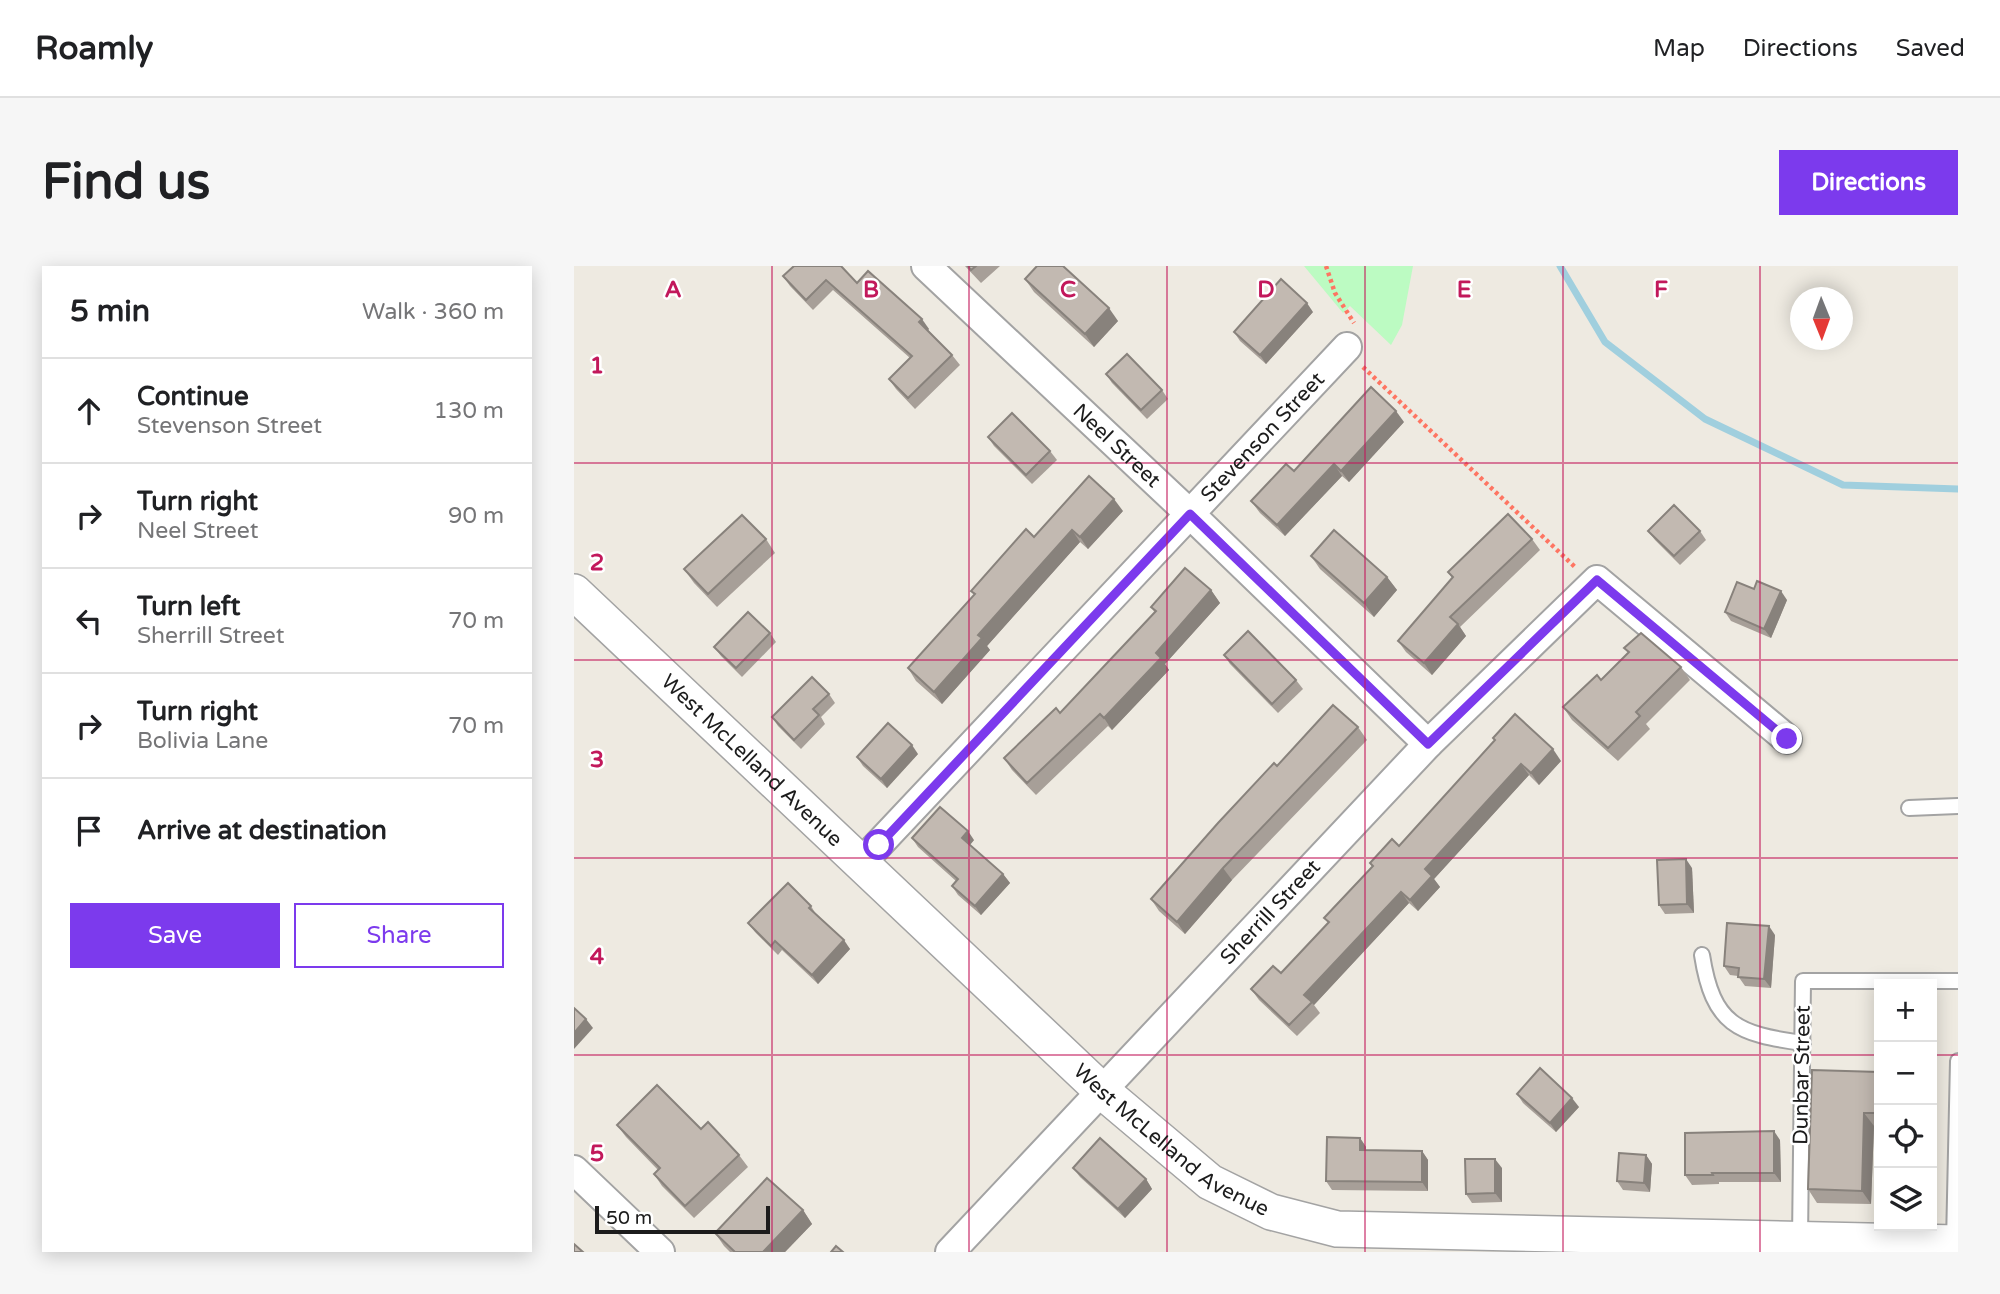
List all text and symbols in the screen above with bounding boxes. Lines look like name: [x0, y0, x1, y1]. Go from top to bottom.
text: Roamly: [35, 29, 153, 68]
text: Map: [1653, 34, 1705, 63]
text: Directions: [1743, 34, 1858, 63]
text: Saved: [1896, 34, 1965, 63]
button: Directions: [1779, 150, 1958, 215]
text: Find us: [42, 153, 210, 212]
text: A: [664, 276, 682, 304]
text: B: [863, 276, 879, 304]
text: C: [1060, 276, 1076, 304]
text: D: [1257, 276, 1275, 304]
text: E: [1457, 276, 1471, 304]
text: F: [1654, 276, 1668, 304]
north arrow: [1790, 287, 1853, 350]
text: 5 min: [70, 293, 150, 330]
text: Walk · 360 m: [362, 298, 504, 326]
text: 1: [590, 352, 604, 380]
street label: Stevenson Street: [1195, 367, 1329, 507]
text: Continue: [137, 381, 249, 412]
icon: ahead: [70, 392, 108, 430]
text: 130 m: [434, 397, 504, 425]
street label: Neel Street: [1068, 398, 1166, 493]
text: Stevenson Street: [137, 412, 322, 440]
text: Turn right: [137, 486, 258, 517]
icon: right: [70, 497, 108, 535]
text: 90 m: [448, 502, 504, 530]
text: Neel Street: [137, 517, 259, 545]
text: 2: [590, 549, 604, 577]
text: Turn left: [137, 591, 240, 622]
icon: left: [70, 602, 108, 640]
text: 70 m: [448, 607, 504, 635]
text: Sherrill Street: [137, 622, 285, 650]
street label: West McLelland Avenue: [656, 669, 848, 852]
text: Turn right: [137, 696, 258, 727]
icon: right: [70, 707, 108, 745]
text: 70 m: [448, 712, 504, 740]
route end: [1771, 723, 1802, 754]
text: Bolivia Lane: [137, 727, 268, 755]
text: 3: [590, 746, 604, 774]
icon: arrive: [70, 812, 108, 850]
text: Arrive at destination: [137, 815, 387, 846]
route start: [863, 829, 894, 860]
street label: Sherrill Street: [1215, 854, 1325, 970]
button: Save: [70, 903, 280, 968]
button: Share: [294, 903, 504, 968]
text: 4: [590, 943, 605, 971]
map controls: [1874, 979, 1937, 1231]
button: +: [1874, 979, 1937, 1042]
street label: Dunbar Street: [1788, 1005, 1816, 1145]
button: −: [1874, 1042, 1937, 1105]
street label: West McLelland Avenue: [1068, 1058, 1273, 1222]
button: locate: [1874, 1105, 1937, 1168]
text: 5: [590, 1140, 604, 1168]
button: layers: [1874, 1168, 1937, 1231]
scale bar: [595, 1203, 770, 1235]
text: 50 m: [606, 1207, 652, 1229]

